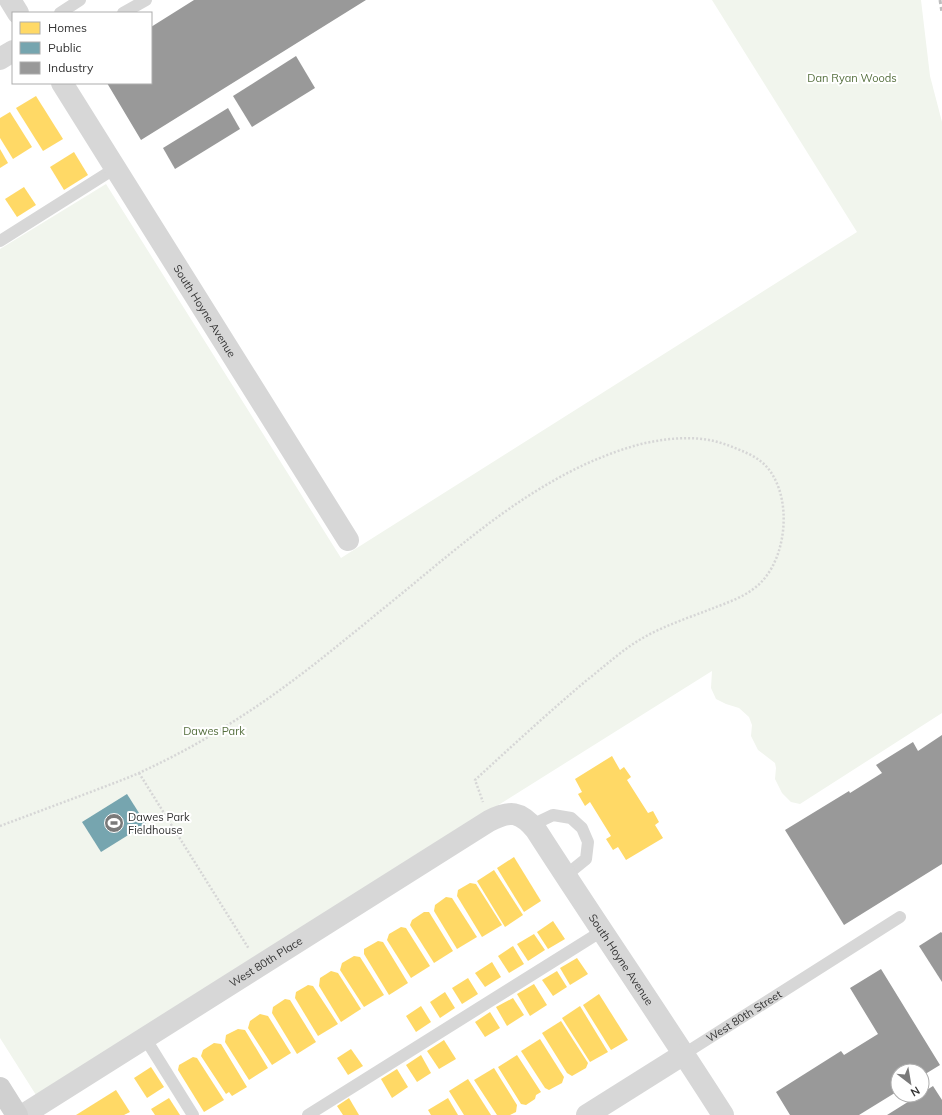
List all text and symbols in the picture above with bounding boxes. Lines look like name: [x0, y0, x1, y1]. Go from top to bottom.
legend: [12, 12, 152, 84]
text: Homes: [48, 20, 87, 35]
text: Public: [48, 40, 82, 55]
text: Industry: [48, 60, 94, 75]
park label: Dan Ryan Woods: [807, 71, 897, 85]
street label: South Hoyne Avenue: [170, 262, 239, 360]
park label: Dawes Park: [183, 724, 245, 738]
place label: Dawes Park Fieldhouse: [128, 810, 190, 837]
sports icon: Dawes Park Fieldhouse: [103, 812, 125, 834]
street label: South Hoyne Avenue: [586, 911, 657, 1008]
street label: West 80th Place: [227, 934, 305, 990]
street label: West 80th Street: [704, 987, 784, 1045]
north arrow: [890, 1063, 930, 1103]
text: N: [908, 1083, 922, 1100]

